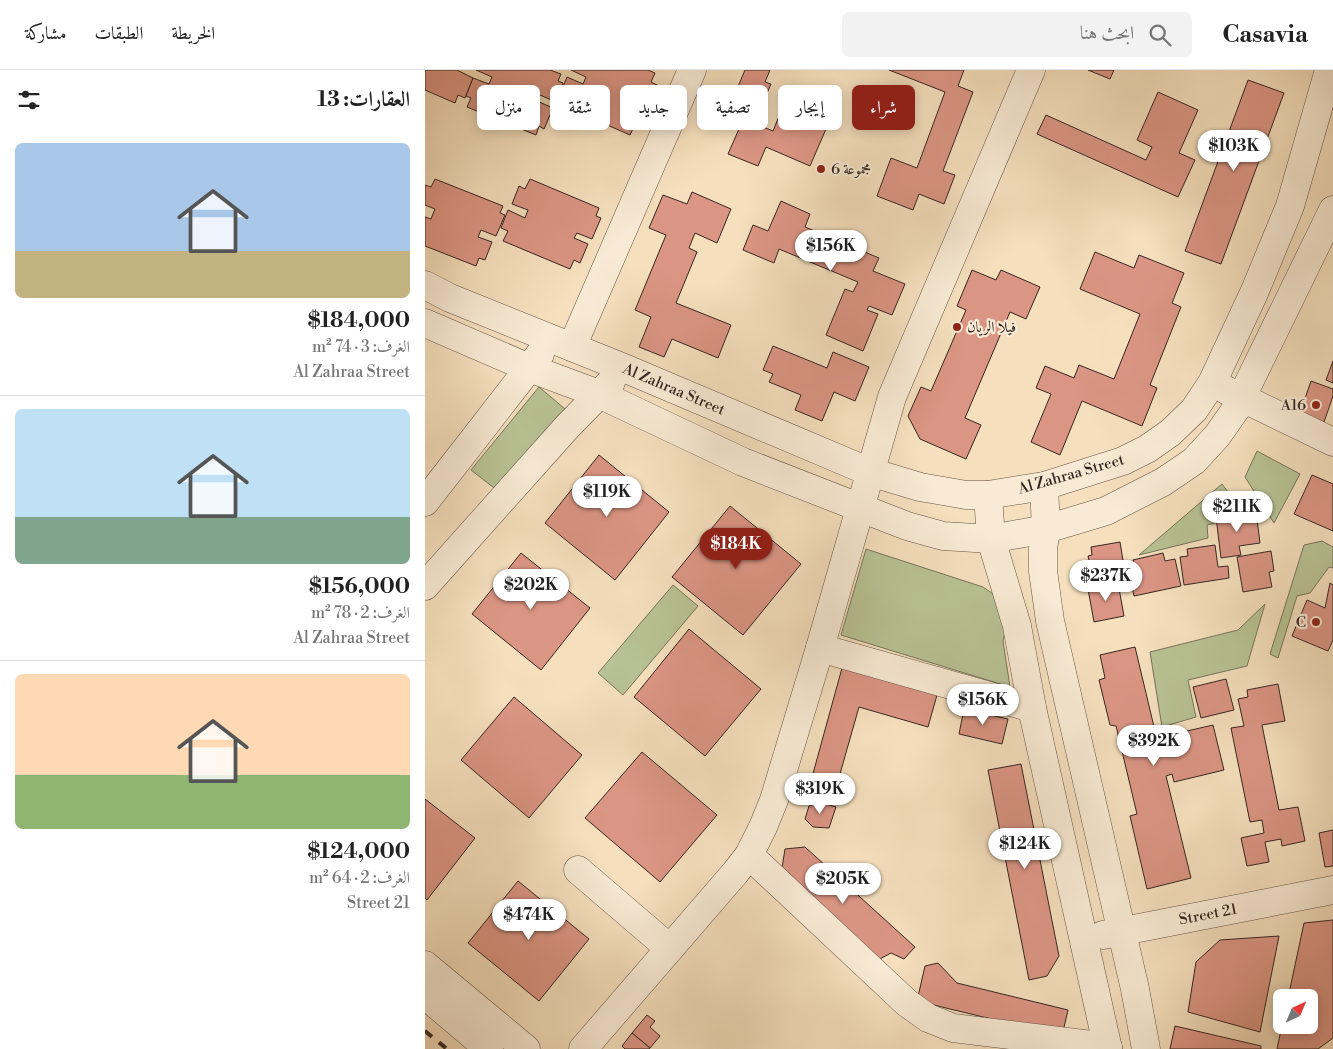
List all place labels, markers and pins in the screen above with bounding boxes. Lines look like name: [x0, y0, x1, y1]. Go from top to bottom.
pin: $103K: [1199, 129, 1269, 172]
place label: مجموعة 6: [831, 160, 871, 179]
marker: مجموعة 6: [815, 163, 827, 175]
pin: $156K: [796, 230, 866, 272]
place label: فيلا الريان: [967, 318, 1016, 337]
marker: فيلا الريان: [951, 321, 963, 333]
place label: A16: [1280, 396, 1306, 415]
marker: A16: [1310, 399, 1322, 411]
pin: $119K: [572, 476, 642, 518]
pin: $211K: [1202, 490, 1272, 533]
pin: $184K: [701, 528, 771, 570]
pin: $237K: [1071, 560, 1141, 602]
pin: $202K: [496, 568, 566, 611]
place label: C: [1296, 613, 1306, 632]
marker: C: [1310, 616, 1322, 628]
pin: $156K: [948, 684, 1018, 726]
pin: $392K: [1119, 724, 1189, 767]
pin: $319K: [785, 772, 855, 815]
pin: $124K: [990, 828, 1060, 870]
pin: $205K: [808, 862, 878, 905]
pin: $474K: [494, 898, 564, 941]

